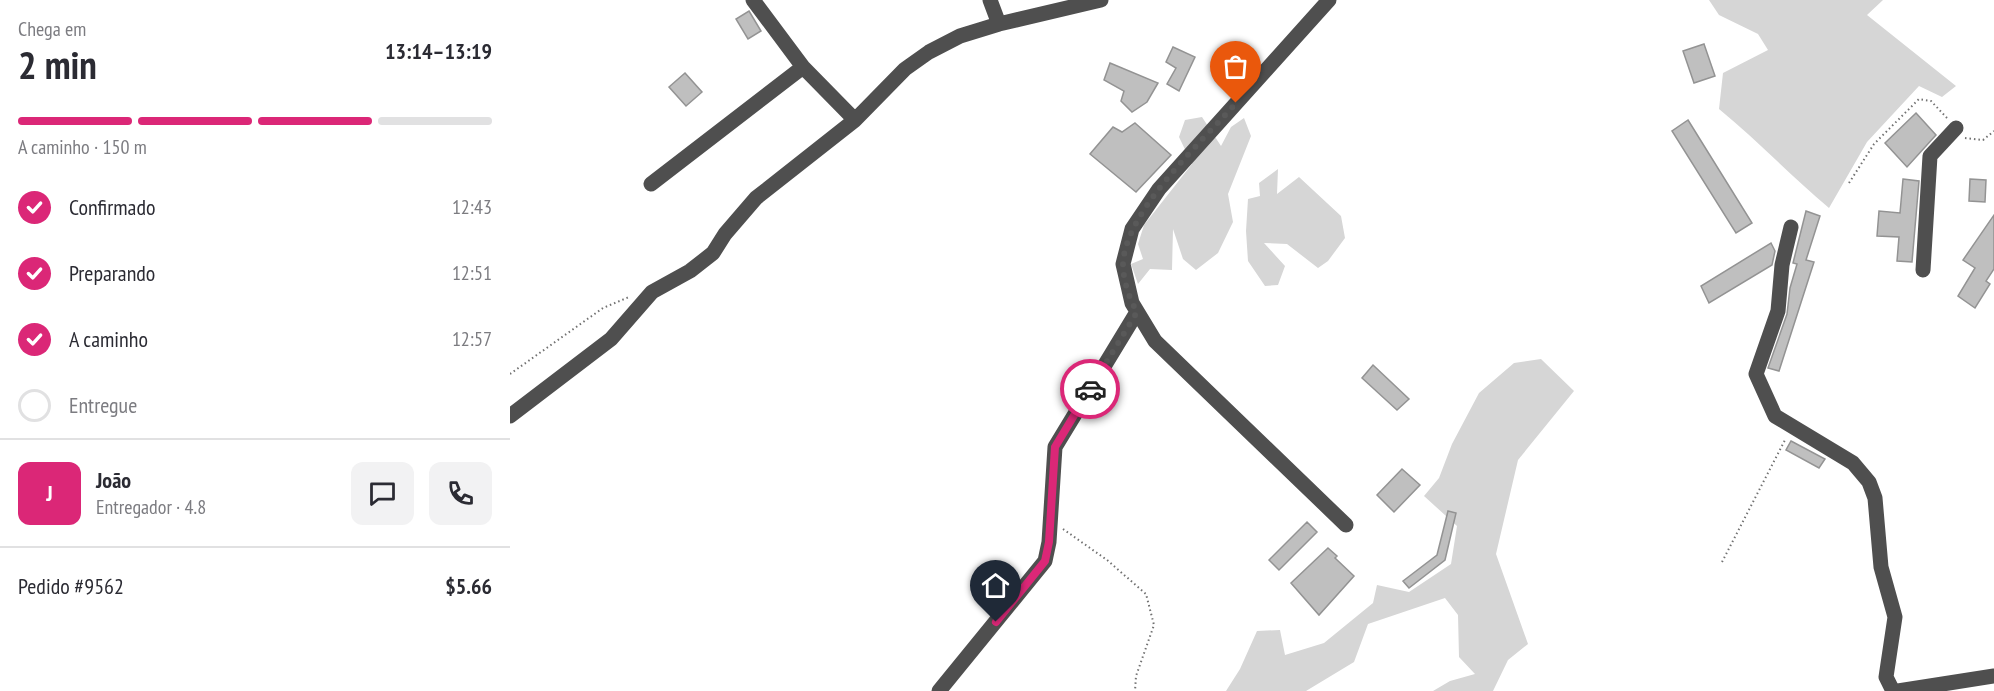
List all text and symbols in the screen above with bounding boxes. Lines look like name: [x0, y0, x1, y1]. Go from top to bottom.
text: Chega em: [18, 16, 86, 42]
text: 13:14–13:19: [385, 37, 492, 65]
text: 2 min: [18, 39, 97, 90]
pin: [1210, 41, 1261, 103]
icon: bag: [1219, 50, 1252, 83]
text: A caminho · 150 m: [18, 134, 147, 160]
icon: check: [18, 191, 51, 224]
text: Confirmado: [69, 193, 155, 221]
text: 12:43: [452, 194, 492, 220]
icon: check: [18, 257, 51, 290]
text: Preparando: [69, 259, 155, 287]
text: 12:51: [452, 260, 492, 286]
icon: check: [18, 323, 51, 356]
text: A caminho: [69, 325, 148, 353]
text: 12:57: [452, 326, 492, 352]
courier: [1060, 359, 1120, 419]
icon: car: [1074, 373, 1107, 406]
text: Entregue: [69, 391, 137, 419]
button: chat: [351, 462, 414, 525]
button: phone: [429, 462, 492, 525]
text: João: [96, 466, 131, 494]
text: J: [46, 479, 53, 507]
text: Entregador · 4.8: [96, 494, 206, 520]
pin: [970, 560, 1021, 622]
icon: home: [979, 569, 1012, 602]
text: Pedido #9562: [18, 572, 124, 600]
text: $5.66: [445, 572, 492, 600]

